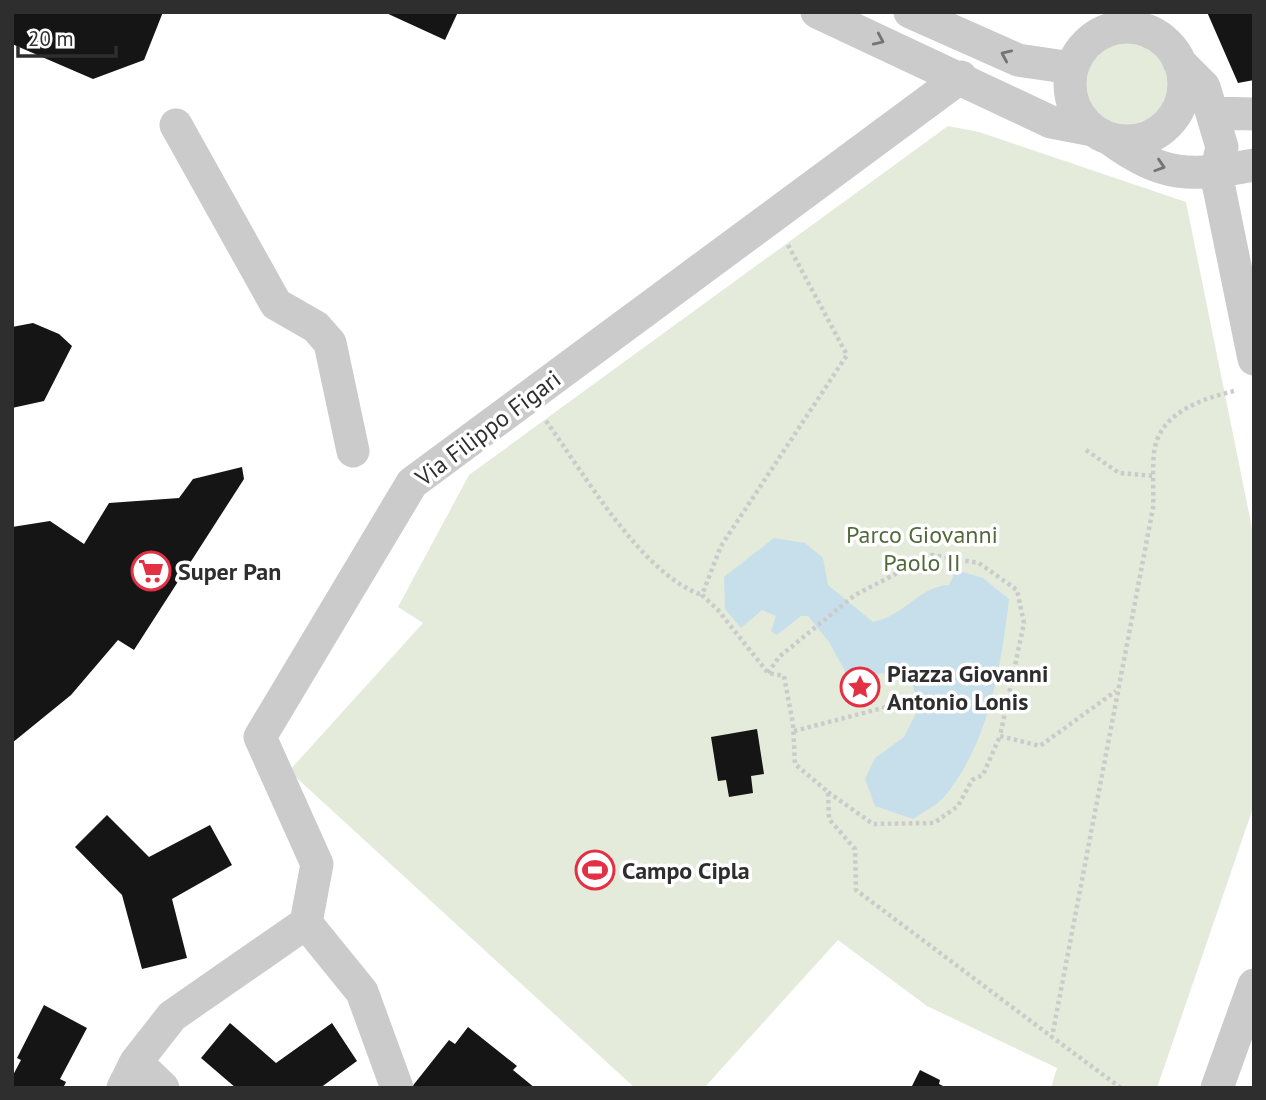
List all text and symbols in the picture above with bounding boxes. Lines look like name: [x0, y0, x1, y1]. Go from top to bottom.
scale bar: [18, 14, 116, 58]
text: 20 m: [28, 25, 74, 52]
one-way arrow: [872, 32, 884, 46]
one-way arrow: [1000, 49, 1013, 63]
one-way arrow: [1154, 158, 1166, 173]
street label: Via Filippo Figari: [408, 363, 567, 493]
park label: Parco Giovanni Paolo II: [846, 519, 998, 578]
supermarket icon: Super Pan: [130, 550, 172, 592]
place label: Super Pan: [178, 556, 281, 587]
place label: Piazza Giovanni Antonio Lonis: [887, 658, 1048, 717]
place icon: Piazza Giovanni Antonio Lonis: [839, 666, 881, 708]
sports icon: Campo Cipla: [574, 849, 616, 891]
place label: Campo Cipla: [622, 855, 750, 886]

